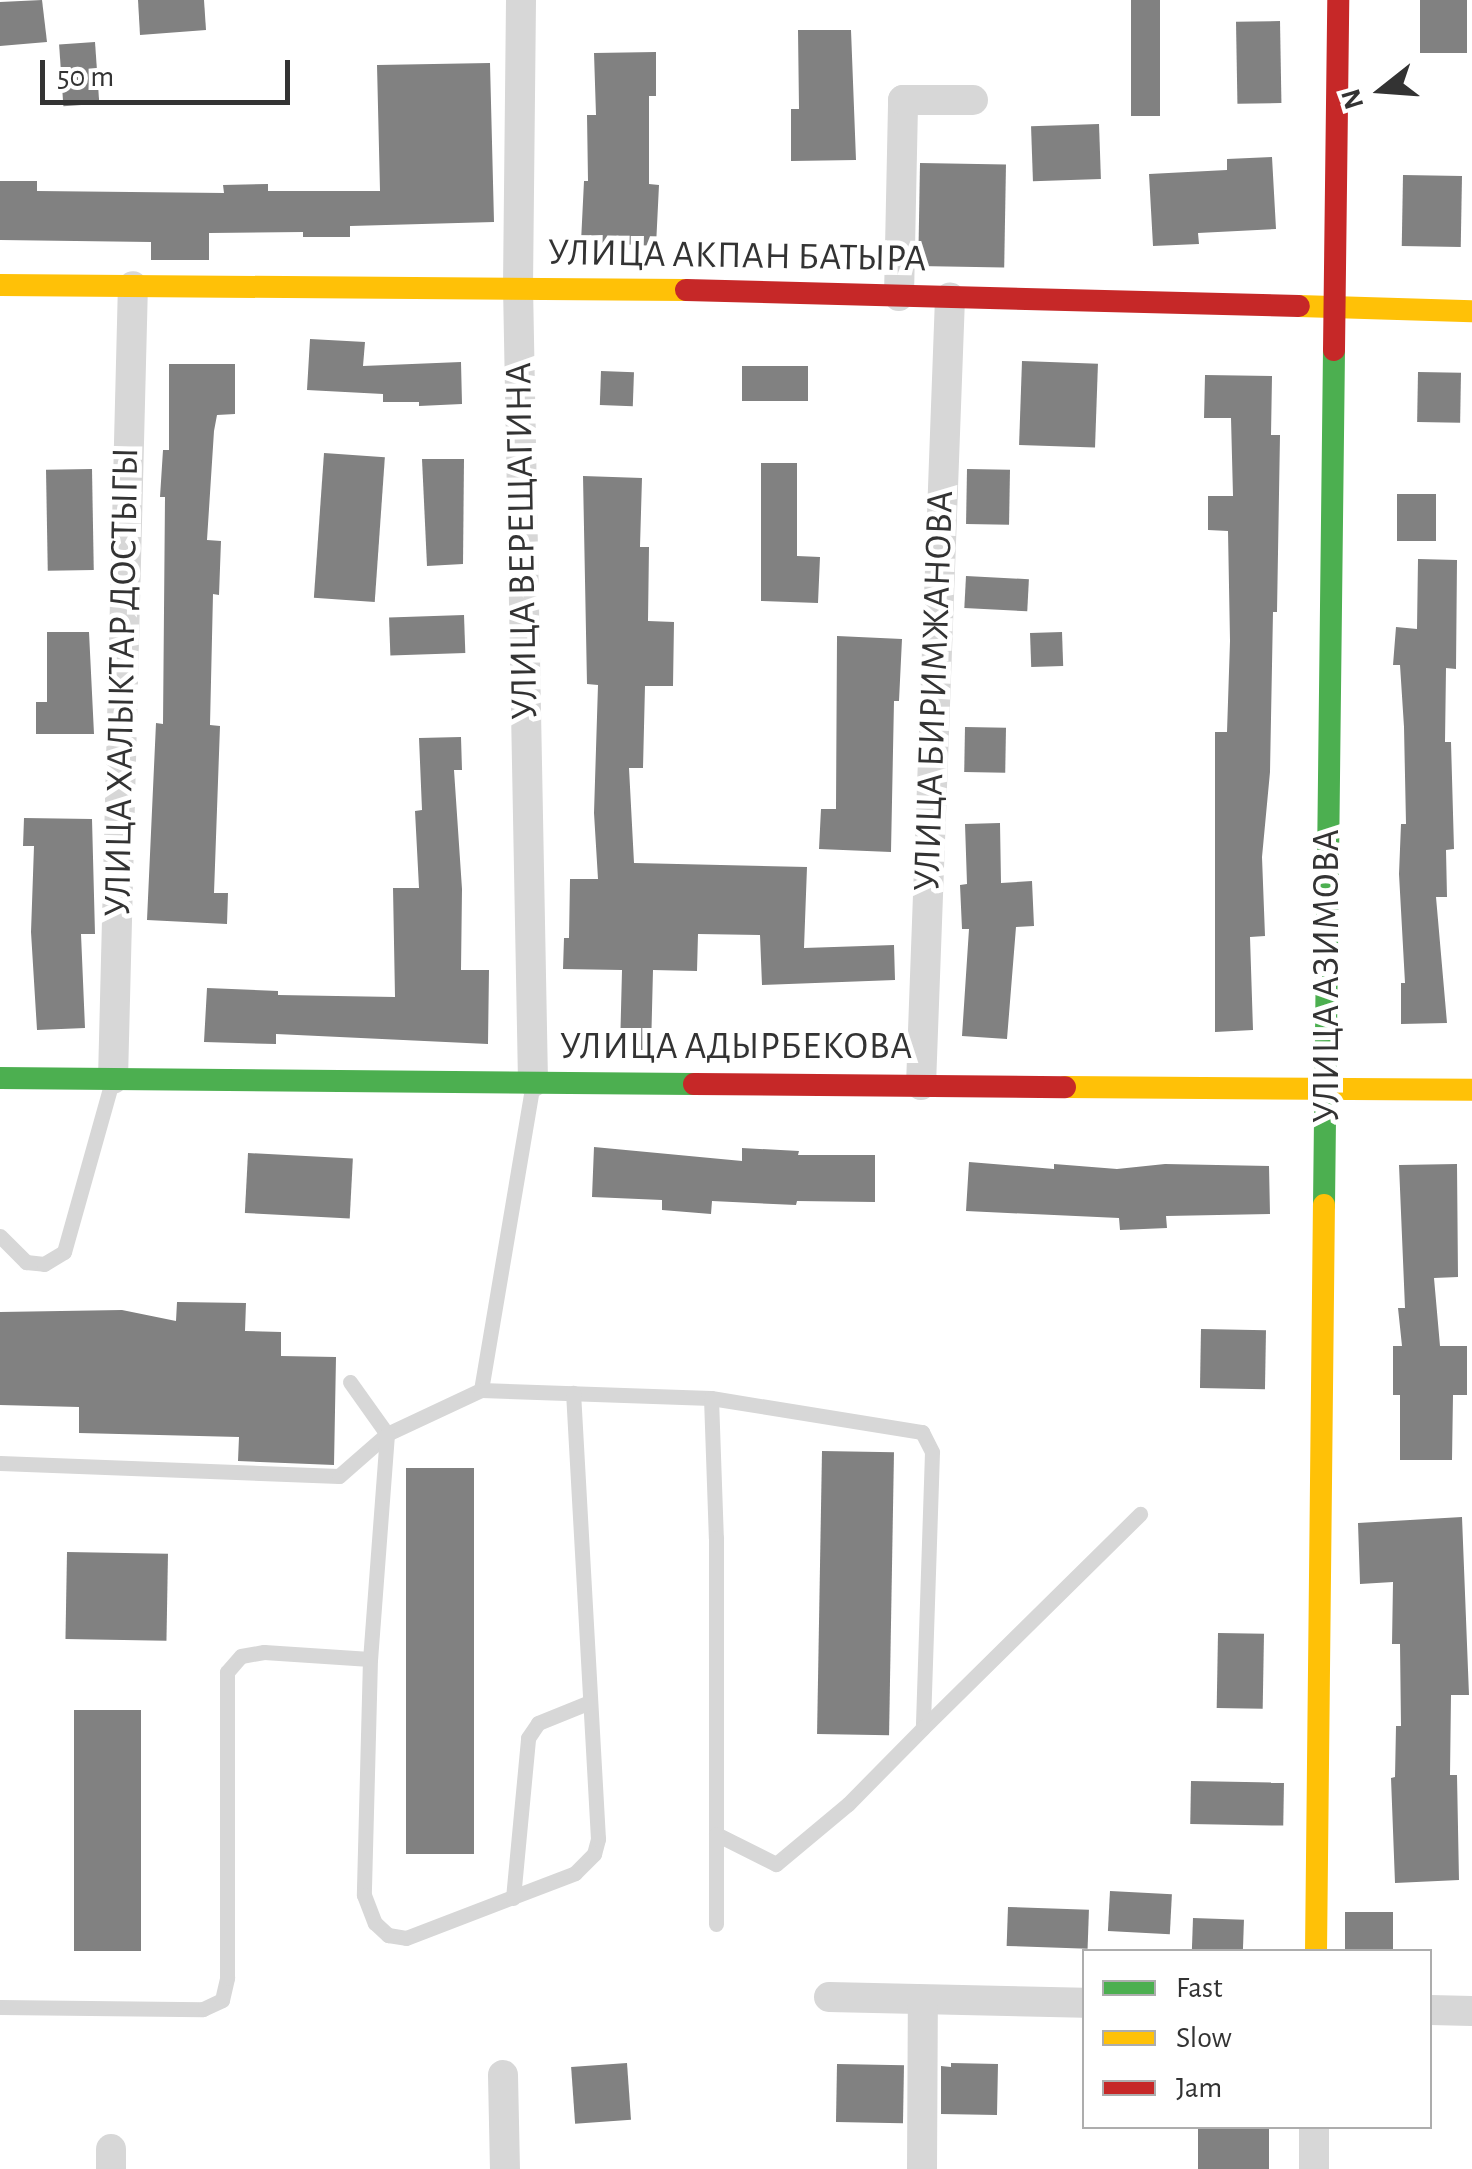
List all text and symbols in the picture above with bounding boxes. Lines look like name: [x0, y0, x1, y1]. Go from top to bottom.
scale bar: [45, 40, 295, 102]
north arrow: [1332, 40, 1432, 140]
text: 50 m: [57, 62, 114, 92]
text: N: [1337, 85, 1370, 112]
street label: УЛИЦА АКПАН БАТЫРА: [547, 231, 927, 283]
street label: УЛИЦА ВЕРЕЩАГИНА: [497, 362, 549, 720]
street label: УЛИЦА ХАЛЫКТАР ДОСТЫГЫ: [96, 447, 150, 917]
street label: УЛИЦА БИРИМЖАНОВА: [905, 490, 965, 892]
street label: УЛИЦА АЗИМОВА: [1305, 829, 1351, 1123]
street label: УЛИЦА АДЫРБЕКОВА: [560, 1025, 912, 1071]
legend: [1082, 1949, 1432, 2129]
text: Fast: [1176, 1973, 1223, 2003]
text: Slow: [1176, 2023, 1232, 2053]
text: Jam: [1176, 2073, 1222, 2103]

